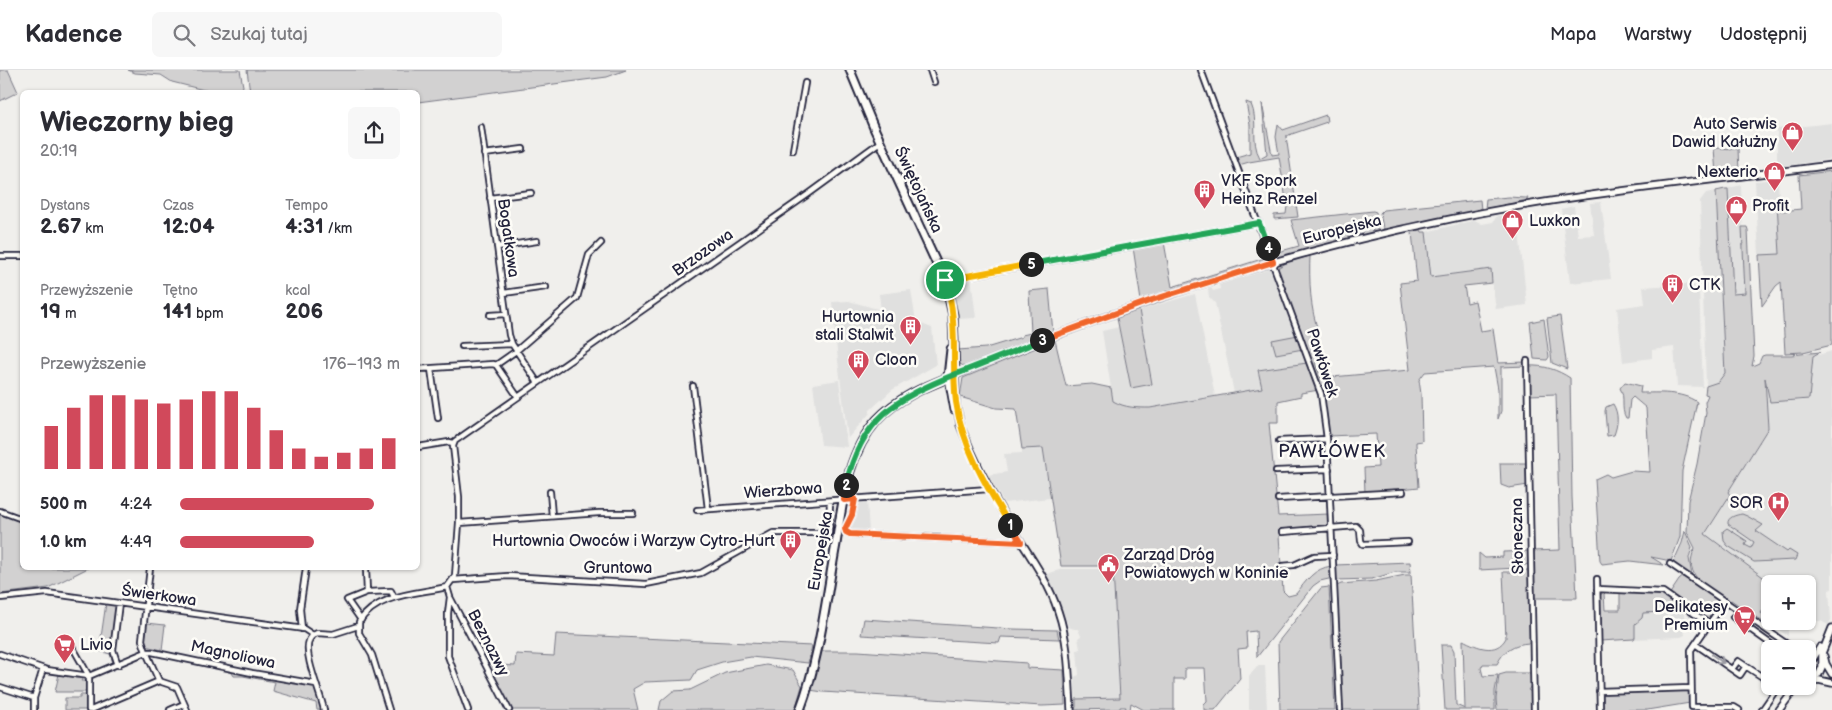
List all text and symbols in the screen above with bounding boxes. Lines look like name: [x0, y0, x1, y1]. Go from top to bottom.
search box: [152, 12, 502, 57]
text: Kadence: [25, 20, 122, 49]
icon: search: [170, 21, 198, 49]
text: Szukaj tutaj: [210, 23, 308, 46]
text: Mapa: [1550, 24, 1596, 45]
text: Warstwy: [1624, 24, 1692, 45]
text: Udostępnij: [1720, 24, 1807, 45]
text: Wieczorny bieg: [40, 106, 234, 139]
button: share: [348, 107, 400, 159]
place label: Auto Serwis Dawid Kałużny: [1672, 115, 1778, 152]
shop icon: Auto Serwis Dawid Kałużny: [1781, 121, 1805, 152]
text: 20:19: [40, 142, 78, 161]
street label: Świętojańska: [890, 143, 948, 236]
shop icon: Nexterio: [1762, 160, 1786, 191]
place label: Nexterio: [1697, 163, 1758, 182]
place label: VKF Spork Heinz Renzel: [1221, 172, 1317, 209]
building icon: VKF Spork Heinz Renzel: [1193, 178, 1217, 209]
shop icon: Profit: [1724, 194, 1748, 225]
text: Dystans: [40, 197, 90, 214]
text: Czas: [163, 197, 194, 214]
text: Tempo: [285, 197, 328, 214]
street label: Bogatkowa: [493, 197, 523, 279]
place label: Profit: [1752, 197, 1789, 216]
shop icon: Luxkon: [1501, 209, 1525, 240]
street label: Europejska: [1301, 211, 1383, 249]
place label: Luxkon: [1529, 212, 1580, 231]
text: 2.67: [40, 214, 82, 239]
text: 12:04: [163, 214, 215, 239]
text: 4:31: [285, 214, 324, 239]
text: km: [82, 220, 104, 237]
text: /km: [324, 220, 352, 237]
street label: Brzozowa: [669, 225, 737, 281]
pin: 4: [1256, 236, 1280, 260]
text: 4: [1264, 240, 1273, 257]
pin: 5: [1018, 252, 1044, 276]
text: 5: [1027, 256, 1036, 273]
pin: [924, 259, 966, 301]
icon: arrive: [931, 266, 959, 294]
building icon: CTK: [1661, 273, 1685, 304]
place label: CTK: [1689, 276, 1721, 295]
text: Przewyższenie: [40, 282, 133, 299]
text: Tętno: [163, 282, 198, 299]
text: kcal: [285, 282, 310, 299]
text: 19: [40, 299, 61, 324]
text: 141: [163, 299, 192, 324]
text: 206: [285, 299, 323, 324]
text: m: [61, 305, 77, 322]
text: bpm: [192, 305, 224, 322]
place label: Hurtownia stali Stalwit: [815, 308, 894, 345]
building icon: Hurtownia stali Stalwit: [898, 314, 922, 345]
street label: Pawłówek: [1302, 326, 1342, 400]
pin: 3: [1030, 328, 1054, 352]
text: 3: [1038, 332, 1047, 349]
building icon: Cloon: [847, 348, 871, 379]
place label: Cloon: [875, 351, 917, 370]
text: Przewyższenie: [40, 355, 146, 374]
text: 176–193 m: [323, 355, 400, 374]
district label: PAWŁÓWEK: [1278, 439, 1386, 462]
pin: 2: [834, 472, 858, 498]
text: 2: [842, 477, 851, 494]
street label: Wierzbowa: [743, 479, 823, 503]
hospital icon: SOR: [1767, 491, 1791, 522]
place label: SOR: [1730, 494, 1763, 513]
text: 500 m: [40, 495, 87, 514]
text: 4:24: [120, 495, 152, 514]
street label: Słoneczna: [1508, 498, 1528, 574]
street label: Europejska: [805, 510, 837, 592]
pin: 1: [998, 512, 1022, 538]
text: 1: [1008, 517, 1013, 534]
building icon: Hurtownia Owoców i Warzyw Cytro-Hurt: [779, 529, 803, 560]
place label: Hurtownia Owoców i Warzyw Cytro-Hurt: [492, 532, 775, 551]
text: 1.0 km: [40, 533, 87, 552]
text: 4:49: [120, 533, 152, 552]
place label: Zarząd Dróg Powiatowych w Koninie: [1123, 546, 1289, 583]
public building icon: Zarząd Dróg Powiatowych w Koninie: [1096, 552, 1120, 583]
street label: Gruntowa: [584, 559, 652, 578]
map controls: [1761, 575, 1816, 695]
button: +: [1761, 575, 1816, 630]
street label: Świerkowa: [120, 579, 198, 611]
place label: Delikatesy Premium: [1654, 598, 1729, 635]
supermarket icon: Delikatesy Premium: [1732, 604, 1756, 635]
street label: Beznazwy: [463, 606, 513, 680]
supermarket icon: Livio: [52, 633, 76, 664]
place label: Livio: [80, 636, 113, 655]
street label: Magnoliowa: [189, 637, 277, 673]
button: −: [1761, 640, 1816, 695]
one-way arrow: [1710, 654, 1724, 664]

